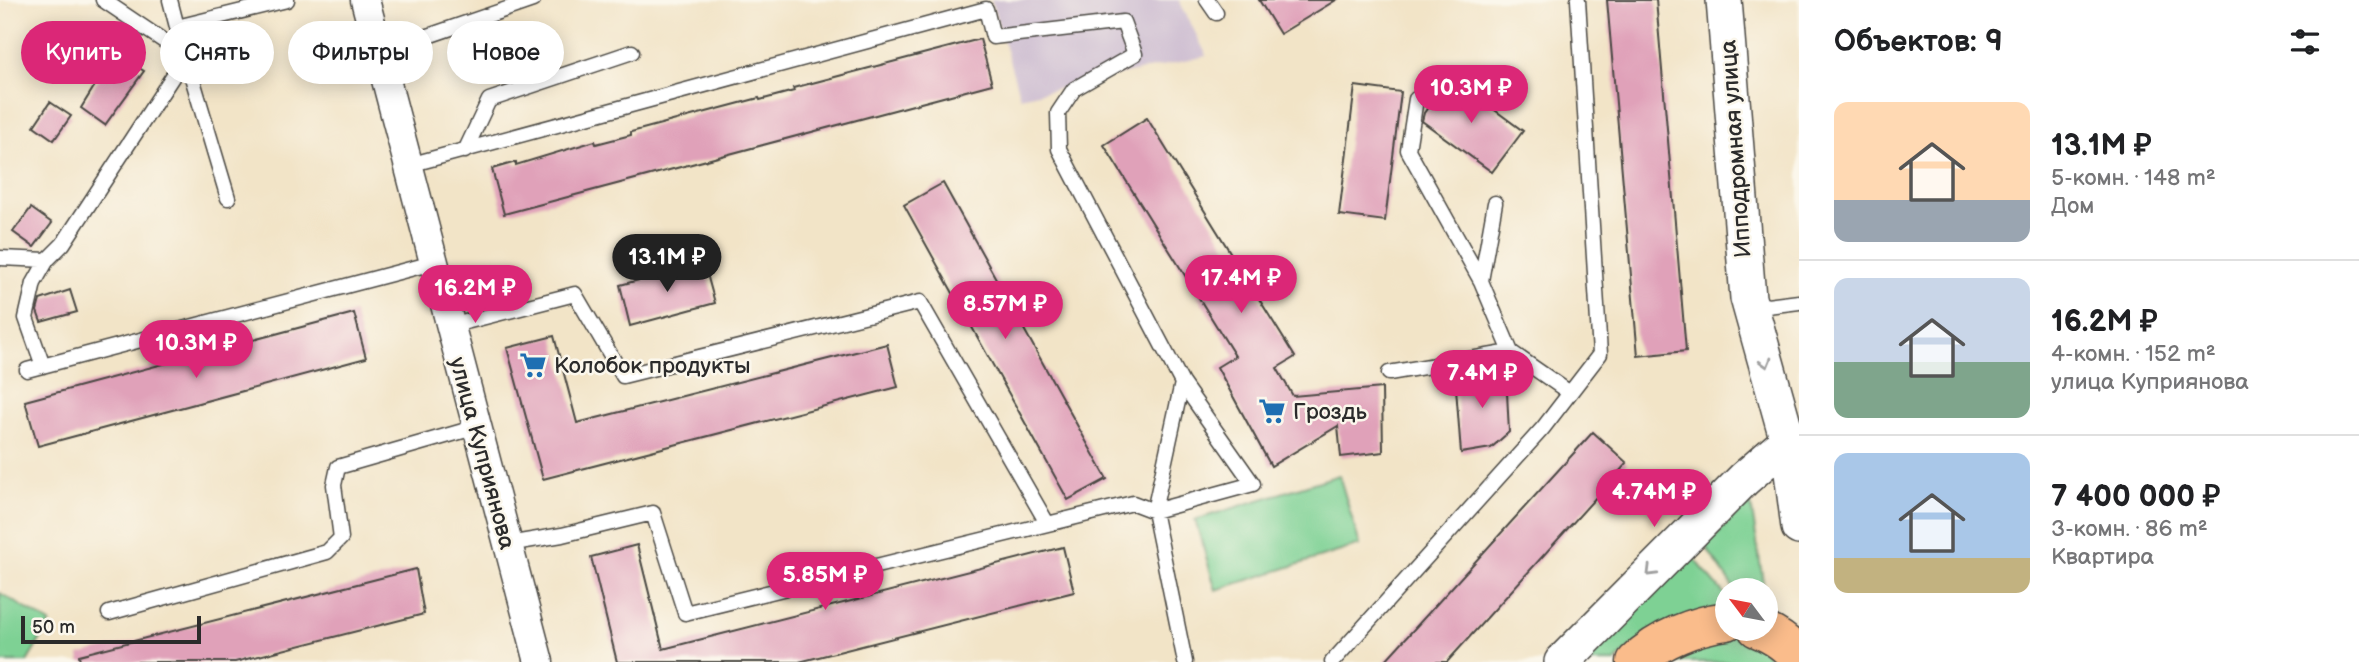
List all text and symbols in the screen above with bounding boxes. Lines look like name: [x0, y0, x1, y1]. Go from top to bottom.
chip: Купить: [21, 21, 146, 84]
chip: Снять: [160, 21, 274, 84]
chip: Фильтры: [288, 21, 433, 84]
chip: Новое: [447, 21, 564, 84]
icon: filters: [2286, 23, 2324, 61]
text: Объектов: 9: [1834, 24, 2003, 60]
street label: Ипподромная улица: [1714, 39, 1758, 259]
pin: 10.3M ₽: [1406, 66, 1536, 125]
text: 10.3M ₽: [1430, 74, 1512, 102]
text: 13.1M ₽: [2051, 128, 2152, 164]
icon: home: [1890, 130, 1974, 214]
text: 5-комн. · 148 m²: [2051, 164, 2216, 192]
text: Дом: [2051, 192, 2094, 220]
pin: 13.1M ₽: [602, 234, 732, 294]
text: 13.1M ₽: [628, 243, 706, 271]
pin: 17.4M ₽: [1176, 256, 1306, 315]
text: 17.4M ₽: [1201, 264, 1281, 292]
pin: 16.2M ₽: [410, 266, 540, 325]
text: 16.2M ₽: [434, 274, 516, 302]
pin: 8.57M ₽: [940, 282, 1070, 341]
text: 8.57M ₽: [963, 290, 1047, 318]
text: 16.2M ₽: [2051, 304, 2158, 340]
icon: home: [1890, 306, 1974, 390]
pin: 10.3M ₽: [131, 320, 261, 380]
text: 10.3M ₽: [155, 329, 237, 357]
text: 4-комн. · 152 m²: [2051, 340, 2216, 368]
supermarket icon: Колобок продукты: [518, 350, 548, 380]
pin: 7.4M ₽: [1425, 350, 1539, 410]
place label: Колобок продукты: [554, 352, 750, 380]
street label: улица Куприянова: [443, 354, 521, 553]
one-way arrow: [1758, 357, 1773, 369]
text: 7.4M ₽: [1447, 359, 1517, 387]
text: улица Куприянова: [2051, 368, 2249, 396]
supermarket icon: Гроздь: [1257, 396, 1287, 426]
place label: Гроздь: [1293, 398, 1367, 426]
pin: 4.74M ₽: [1589, 470, 1719, 529]
text: 4.74M ₽: [1612, 478, 1696, 506]
text: 7 400 000 ₽: [2051, 479, 2220, 515]
icon: home: [1890, 481, 1974, 565]
text: 3-комн. · 86 m²: [2051, 515, 2208, 543]
text: Квартира: [2051, 543, 2154, 571]
pin: 5.85M ₽: [760, 552, 890, 612]
text: 5.85M ₽: [783, 561, 867, 589]
one-way arrow: [1646, 564, 1659, 577]
north arrow: [1715, 578, 1778, 640]
map controls: [1715, 578, 1778, 641]
scale bar: [21, 613, 201, 645]
text: 50 m: [32, 616, 75, 639]

